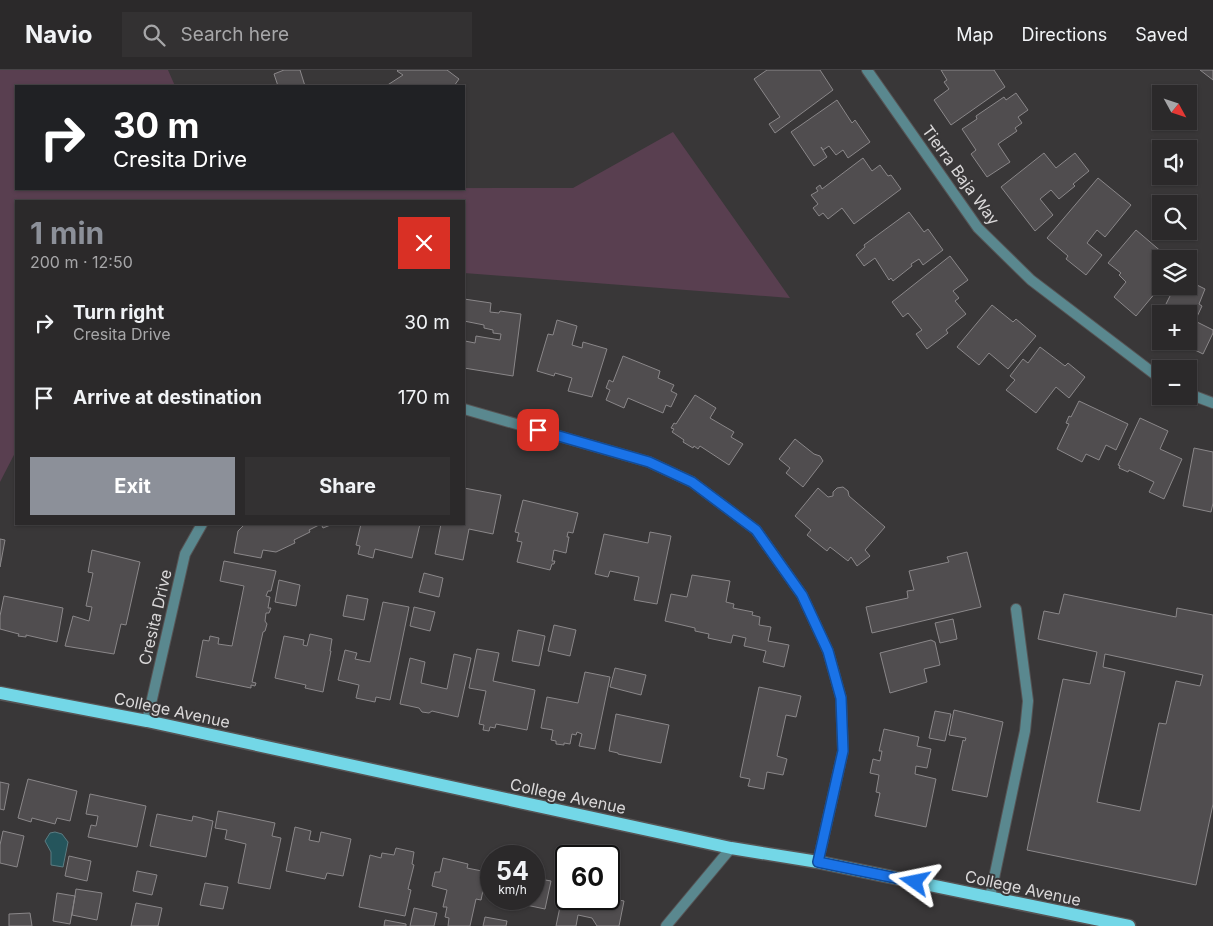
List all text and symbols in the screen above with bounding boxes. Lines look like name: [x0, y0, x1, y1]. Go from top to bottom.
search box: [122, 12, 472, 57]
text: Navio: [25, 20, 92, 49]
icon: search: [140, 21, 168, 49]
text: Search here: [180, 23, 289, 46]
text: Map: [956, 24, 994, 45]
text: Directions: [1022, 24, 1107, 45]
text: Saved: [1135, 24, 1188, 45]
north arrow: [1152, 85, 1198, 130]
map controls: [1152, 85, 1197, 405]
text: 30 m: [113, 104, 199, 146]
icon: right: [30, 105, 95, 170]
street label: Tierra Baja Way: [918, 121, 1004, 229]
button: sound: [1152, 140, 1197, 185]
text: Cresita Drive: [113, 146, 247, 172]
button: search: [1152, 195, 1197, 240]
text: 1 min: [30, 215, 104, 251]
button: close: [398, 217, 450, 269]
button: layers: [1152, 250, 1197, 295]
text: 200 m · 12:50: [30, 252, 133, 272]
text: Turn right: [73, 301, 164, 324]
button: +: [1152, 305, 1197, 350]
icon: right: [30, 309, 58, 337]
text: 30 m: [404, 311, 450, 334]
text: Cresita Drive: [73, 324, 171, 344]
button: −: [1152, 360, 1197, 405]
icon: arrive: [30, 384, 58, 412]
text: Arrive at destination: [73, 386, 262, 409]
text: 170 m: [398, 386, 450, 409]
pin: [517, 409, 559, 451]
icon: arrive: [524, 416, 552, 444]
button: Exit: [30, 457, 235, 515]
button: Share: [245, 457, 450, 515]
street label: Cresita Drive: [134, 567, 176, 667]
street label: College Avenue: [112, 688, 232, 732]
street label: College Avenue: [508, 774, 628, 818]
speed limit sign: 60: [555, 845, 620, 910]
position arrow: [888, 855, 940, 907]
text: 54: [496, 856, 529, 886]
street label: College Avenue: [963, 866, 1083, 910]
text: km/h: [498, 882, 527, 897]

